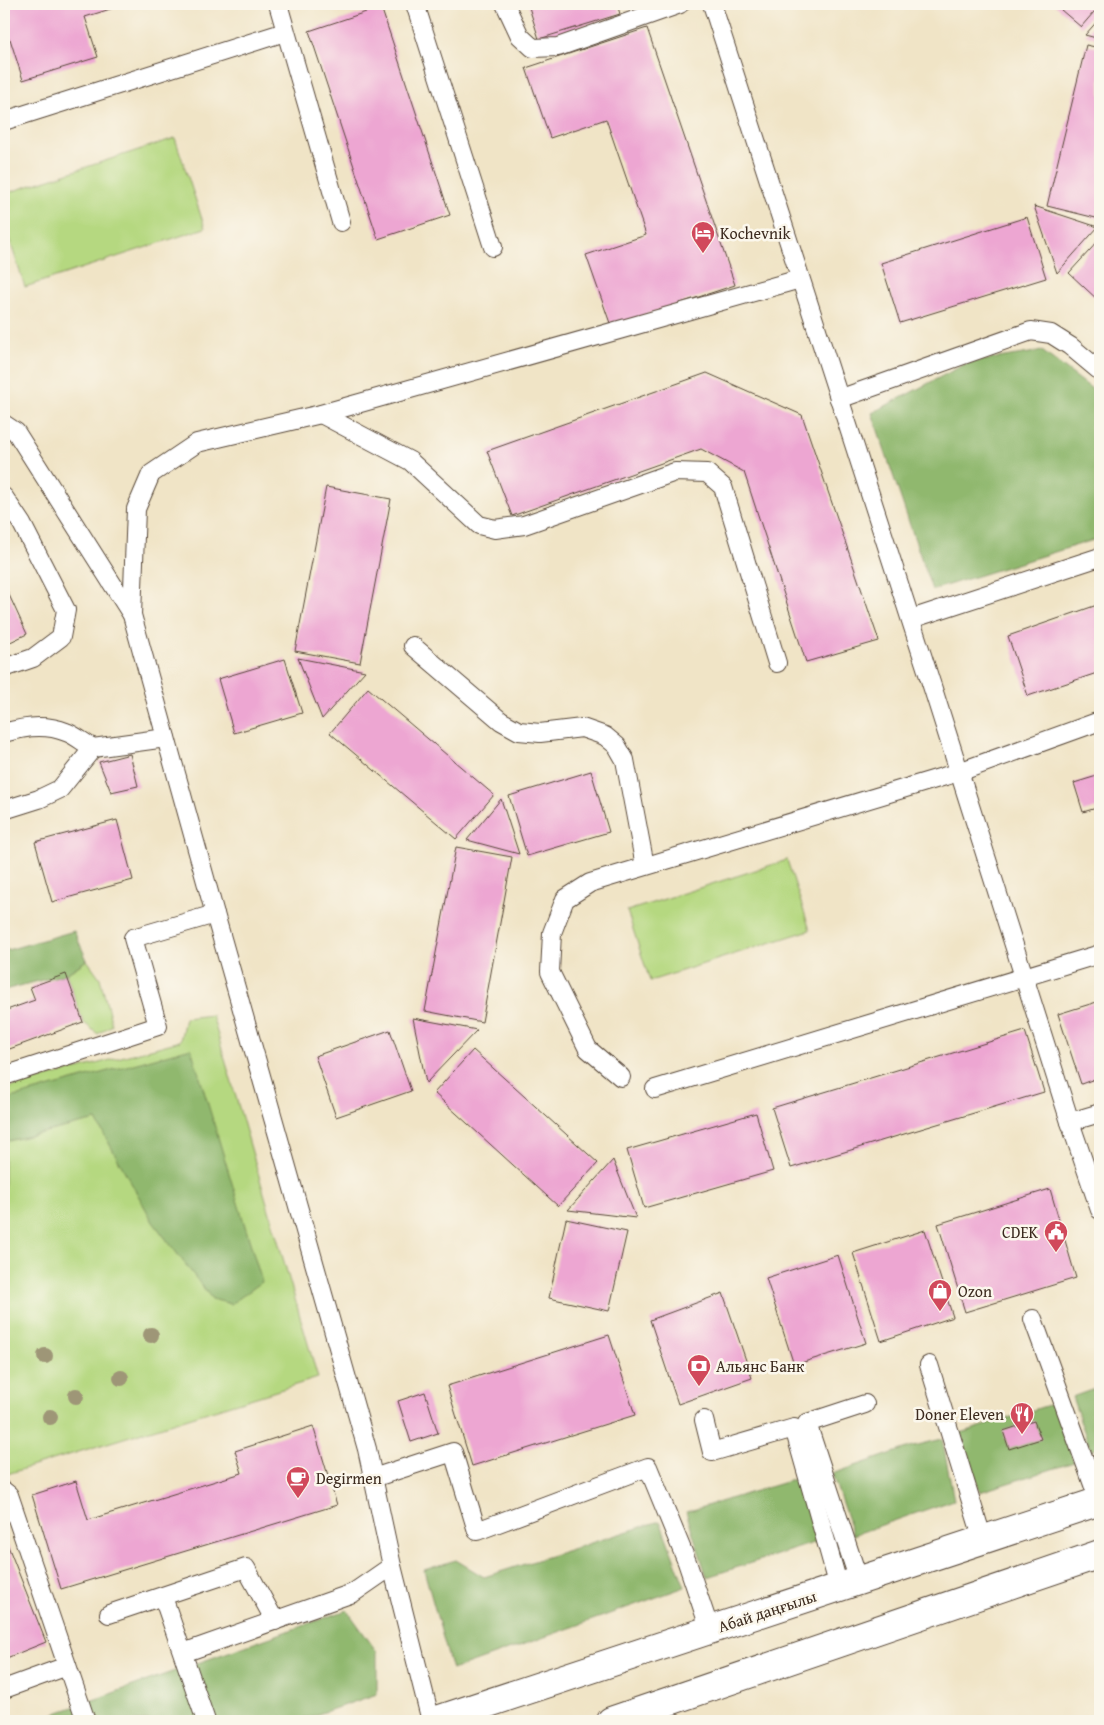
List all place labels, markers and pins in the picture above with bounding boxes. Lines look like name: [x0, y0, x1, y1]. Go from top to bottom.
hotel icon: Kochevnik: [690, 220, 716, 254]
place label: Kochevnik: [720, 221, 791, 245]
public building icon: CDEK: [1043, 1219, 1069, 1253]
place label: CDEK: [1002, 1220, 1039, 1244]
shop icon: Ozon: [927, 1278, 953, 1312]
place label: Ozon: [958, 1279, 992, 1303]
bank icon: Альянс Банк: [686, 1353, 712, 1387]
place label: Альянс Банк: [716, 1354, 805, 1378]
restaurant icon: Doner Eleven: [1009, 1401, 1035, 1435]
place label: Doner Eleven: [915, 1402, 1004, 1426]
cafe icon: Degirmen: [285, 1465, 311, 1499]
place label: Degirmen: [316, 1466, 382, 1490]

